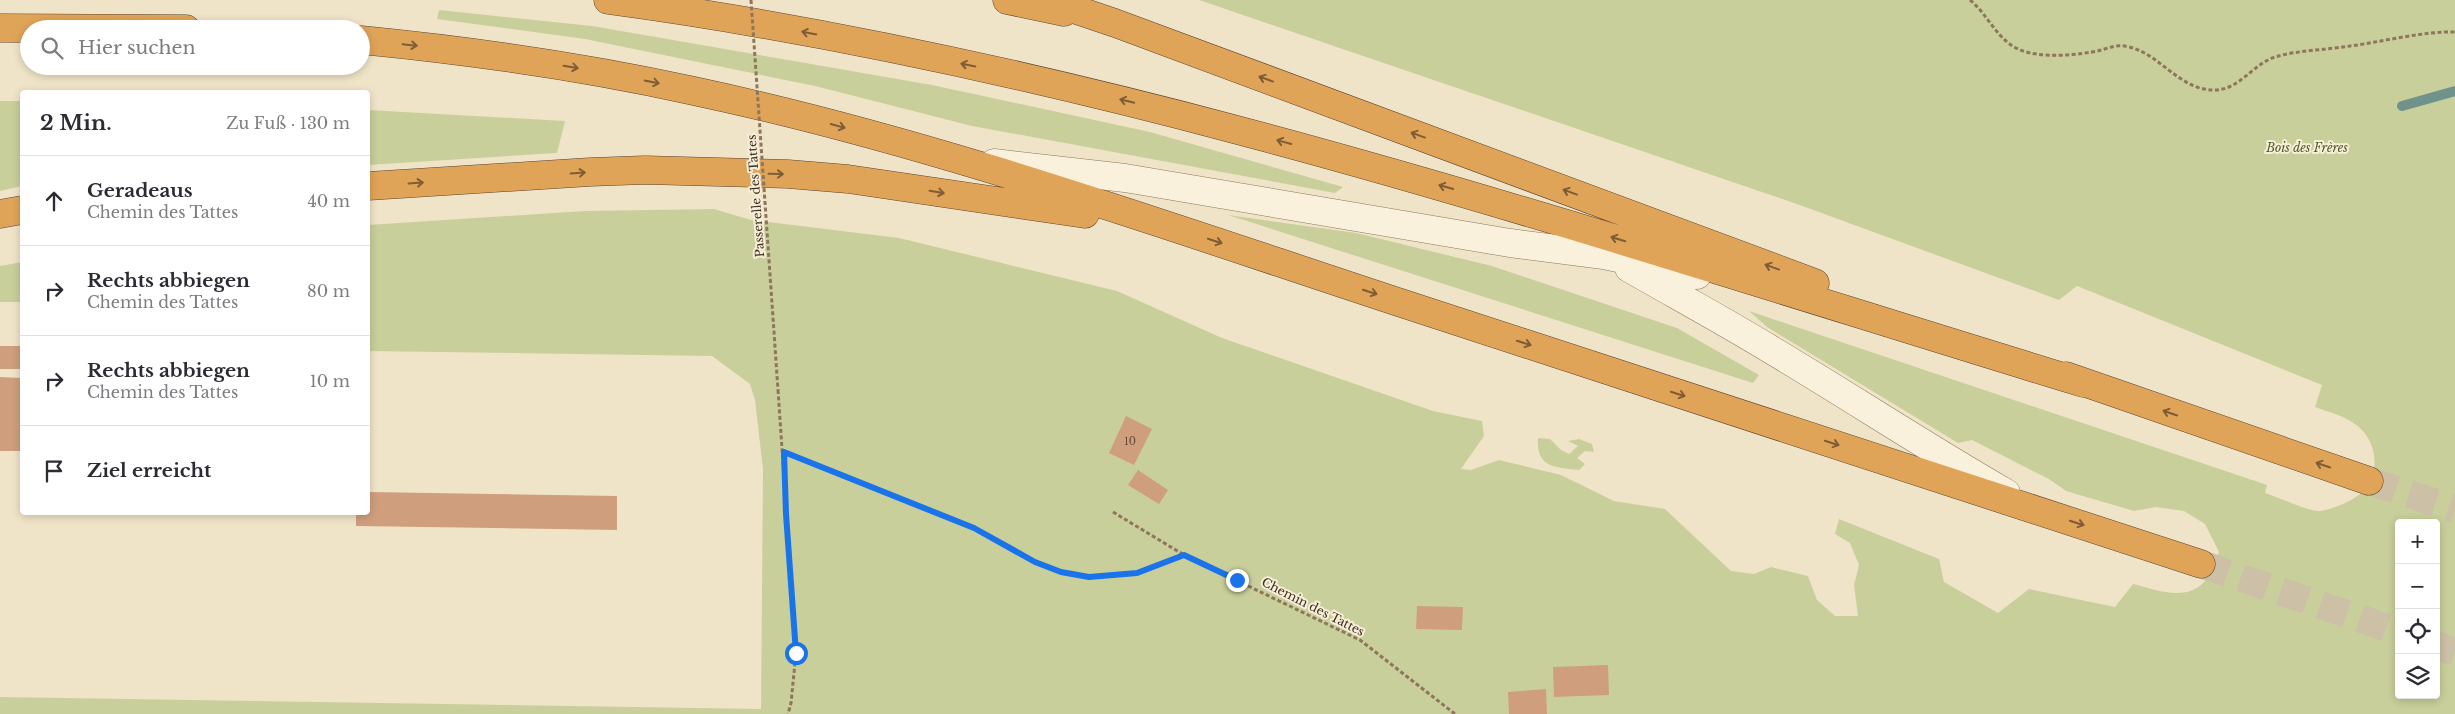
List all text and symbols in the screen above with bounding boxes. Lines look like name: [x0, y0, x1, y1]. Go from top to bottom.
search box: [20, 20, 370, 75]
one-way arrow: [802, 27, 818, 37]
icon: search: [38, 34, 66, 62]
text: Hier suchen: [78, 36, 196, 59]
one-way arrow: [401, 40, 417, 50]
one-way arrow: [961, 60, 977, 69]
one-way arrow: [562, 63, 578, 73]
one-way arrow: [1258, 74, 1274, 83]
one-way arrow: [643, 78, 659, 87]
one-way arrow: [1119, 96, 1135, 105]
text: 2 Min.: [40, 110, 112, 136]
text: Zu Fuß · 130 m: [226, 113, 350, 133]
one-way arrow: [830, 122, 846, 131]
one-way arrow: [1411, 130, 1426, 139]
street label: Passerelle des Tattes: [744, 134, 767, 258]
one-way arrow: [1277, 136, 1293, 146]
park label: Bois des Frères: [2265, 140, 2348, 155]
one-way arrow: [570, 168, 586, 177]
one-way arrow: [768, 169, 784, 179]
one-way arrow: [408, 178, 424, 187]
text: Geradeaus: [87, 179, 193, 202]
one-way arrow: [1438, 182, 1454, 192]
icon: ahead: [40, 187, 68, 215]
one-way arrow: [929, 187, 945, 197]
one-way arrow: [1563, 187, 1579, 196]
text: 40 m: [307, 191, 350, 211]
text: Chemin des Tattes: [87, 202, 238, 222]
one-way arrow: [1611, 233, 1627, 243]
one-way arrow: [1207, 237, 1223, 247]
one-way arrow: [1765, 262, 1780, 271]
text: Rechts abbiegen: [87, 269, 250, 292]
icon: right: [40, 277, 68, 305]
text: 80 m: [307, 281, 350, 301]
one-way arrow: [1361, 288, 1377, 298]
text: Chemin des Tattes: [87, 292, 238, 312]
one-way arrow: [1516, 339, 1531, 348]
text: Rechts abbiegen: [87, 359, 250, 382]
icon: right: [40, 367, 68, 395]
text: 10 m: [310, 371, 350, 391]
text: Chemin des Tattes: [87, 382, 238, 402]
one-way arrow: [1670, 389, 1686, 399]
one-way arrow: [2162, 407, 2178, 417]
house number: 10: [1124, 435, 1136, 448]
one-way arrow: [1823, 439, 1839, 448]
icon: arrive: [40, 457, 68, 485]
text: Ziel erreicht: [87, 459, 211, 482]
one-way arrow: [2316, 460, 2332, 470]
one-way arrow: [2069, 519, 2085, 528]
map controls: [2395, 519, 2440, 699]
button: +: [2395, 519, 2440, 564]
button: −: [2395, 564, 2440, 609]
route end: [1226, 569, 1249, 592]
street label: Chemin des Tattes: [1259, 574, 1367, 639]
button: locate: [2395, 609, 2440, 654]
route start: [785, 642, 808, 665]
button: layers: [2395, 654, 2440, 699]

